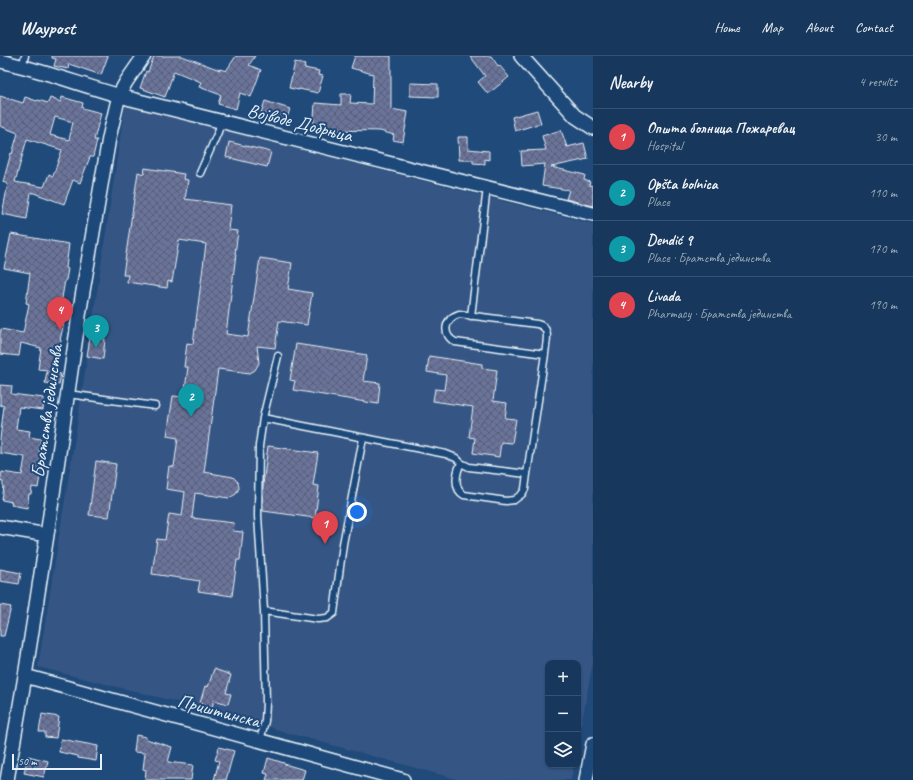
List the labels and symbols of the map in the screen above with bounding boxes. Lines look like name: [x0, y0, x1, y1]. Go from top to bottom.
street label: Војводе Добрњца: [245, 98, 356, 148]
pin: 4: [47, 297, 73, 330]
pin: 3: [83, 315, 109, 348]
street label: Братства јединства: [26, 341, 68, 479]
pin: 2: [178, 384, 204, 417]
your location: [347, 502, 367, 522]
pin: 1: [312, 511, 338, 544]
street label: Приштинска: [175, 689, 265, 734]
scale bar: [12, 752, 102, 771]

